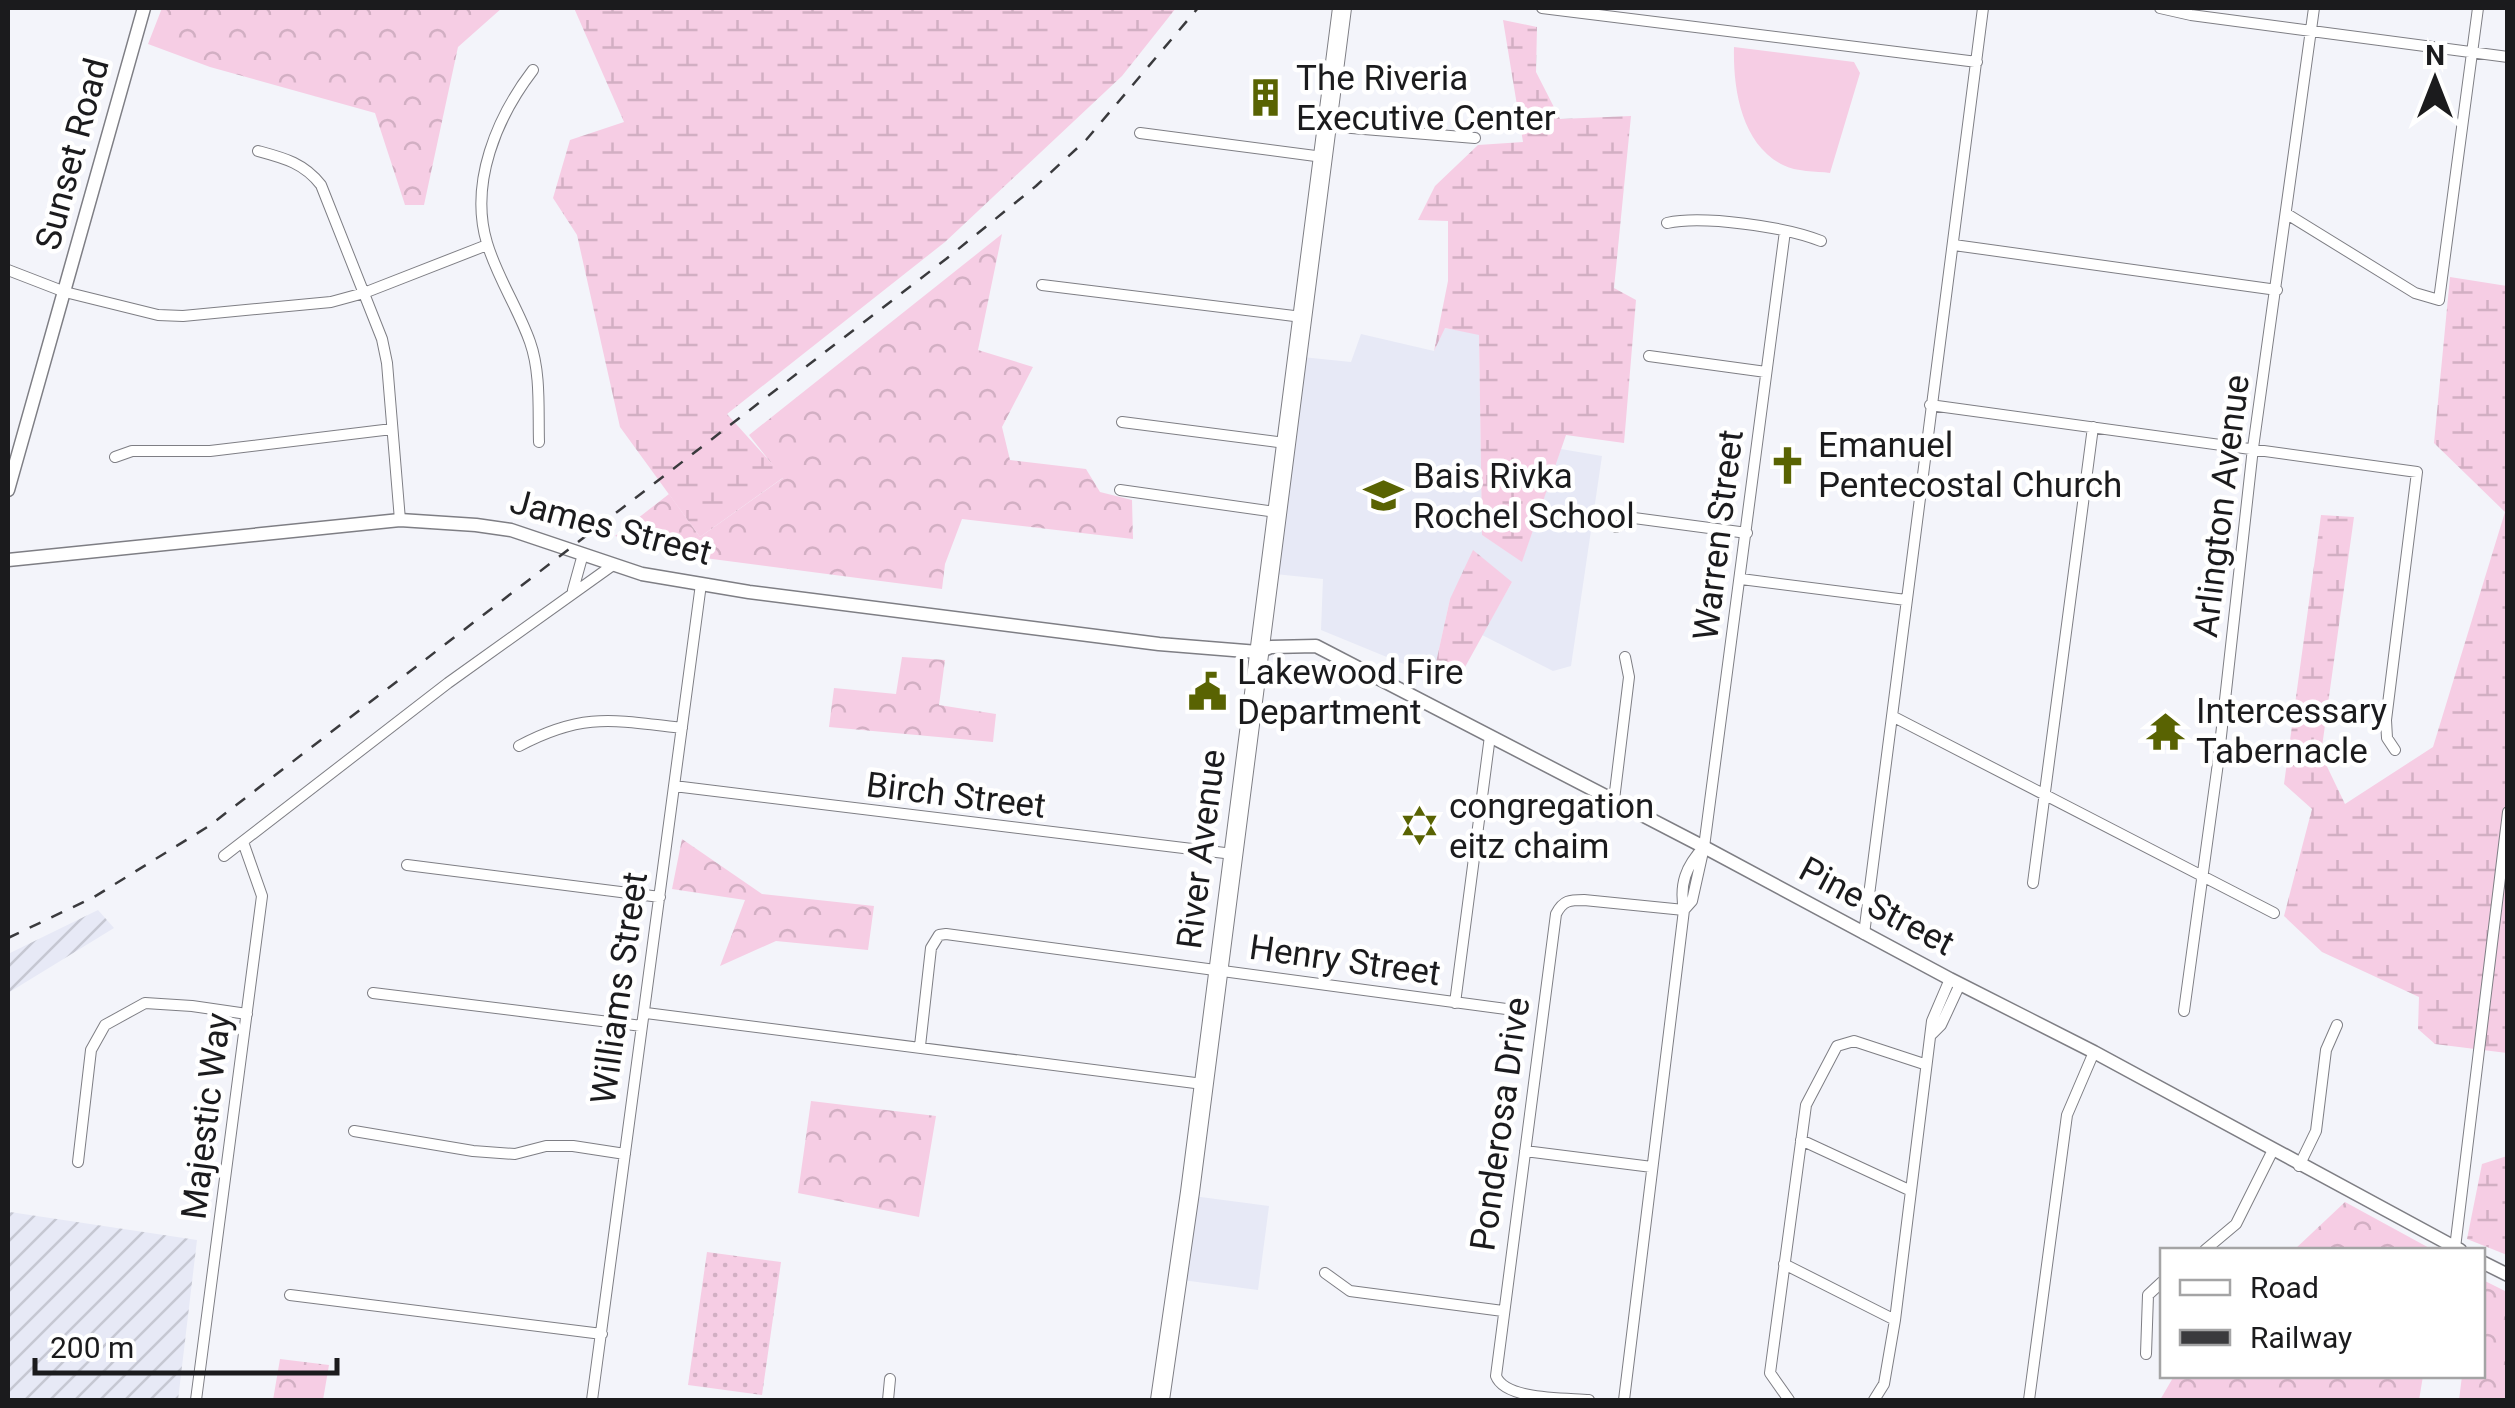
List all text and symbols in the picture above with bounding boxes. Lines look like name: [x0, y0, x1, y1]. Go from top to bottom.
north arrow: [2385, 30, 2485, 130]
text: N: [2425, 39, 2445, 72]
street label: Sunset Road: [27, 54, 118, 254]
place label: The Riveria Executive Center: [1296, 58, 1556, 139]
building icon: The Riveria Executive Center: [1245, 77, 1287, 119]
street label: Arlington Avenue: [2185, 372, 2258, 640]
place label: Emanuel Pentecostal Church: [1818, 425, 2122, 506]
street label: Warren Street: [1685, 427, 1752, 643]
church icon: Emanuel Pentecostal Church: [1767, 444, 1809, 486]
place label: Bais Rivka Rochel School: [1413, 456, 1635, 537]
school or university icon: Bais Rivka Rochel School: [1362, 475, 1404, 517]
street label: James Street: [506, 481, 716, 574]
place label: Lakewood Fire Department: [1237, 652, 1463, 733]
public building icon: Lakewood Fire Department: [1186, 671, 1228, 713]
place label: Intercessary Tabernacle: [2196, 691, 2388, 772]
temple icon: Intercessary Tabernacle: [2145, 710, 2187, 752]
street label: River Avenue: [1169, 747, 1234, 951]
street label: Birch Street: [864, 764, 1048, 827]
place label: congregation eitz chaim: [1449, 786, 1654, 867]
synagogue icon: congregation eitz chaim: [1398, 805, 1440, 847]
street label: Pine Street: [1792, 849, 1961, 964]
street label: Williams Street: [583, 869, 656, 1107]
street label: Henry Street: [1247, 927, 1443, 994]
street label: Ponderosa Drive: [1462, 995, 1539, 1253]
street label: Majestic Way: [174, 1010, 240, 1221]
legend: [2160, 1248, 2485, 1378]
text: Road: [2250, 1270, 2319, 1305]
scale bar: [35, 1313, 338, 1375]
text: Railway: [2250, 1320, 2352, 1355]
text: 200 m: [50, 1330, 134, 1365]

